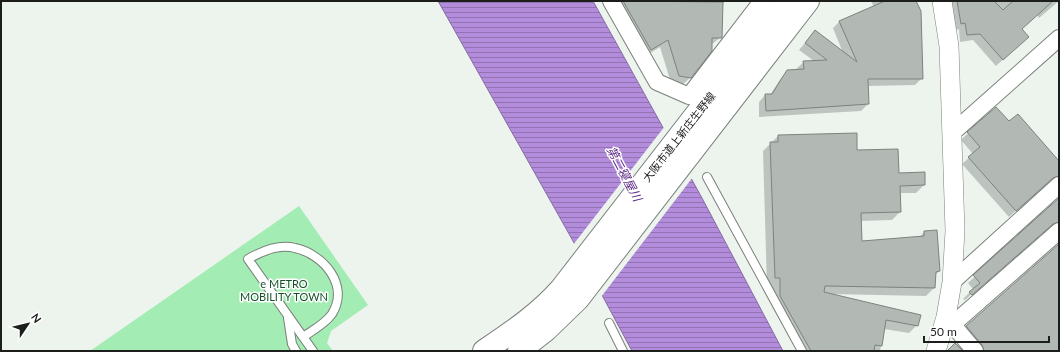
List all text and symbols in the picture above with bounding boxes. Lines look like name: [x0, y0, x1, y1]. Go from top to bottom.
street label: 大阪市道上新庄生野線: [640, 89, 718, 184]
water label: 第二寝屋川: [604, 144, 646, 206]
park label: e METRO MOBILITY TOWN: [240, 277, 328, 303]
north arrow: [8, 304, 48, 344]
text: N: [29, 311, 44, 325]
scale bar: [924, 318, 1049, 344]
text: 50 m: [930, 324, 957, 339]

